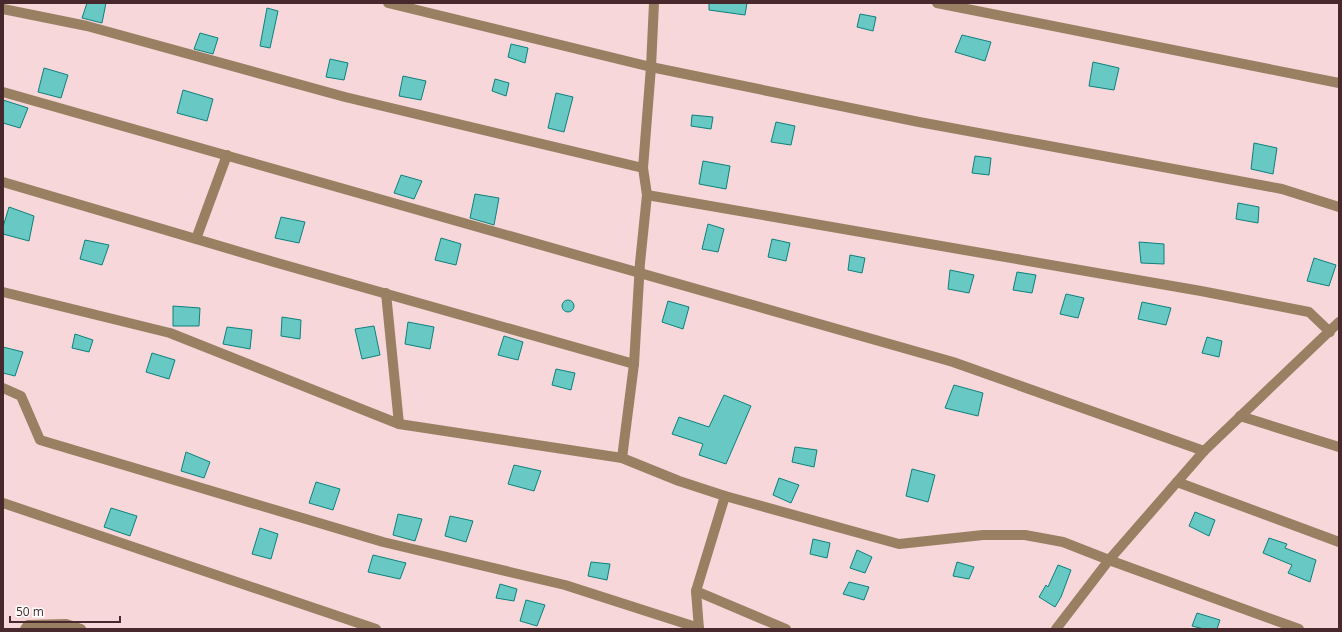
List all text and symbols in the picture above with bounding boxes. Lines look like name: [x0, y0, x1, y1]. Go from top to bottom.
scale bar: [10, 598, 120, 624]
text: 50 m: [16, 603, 44, 620]

